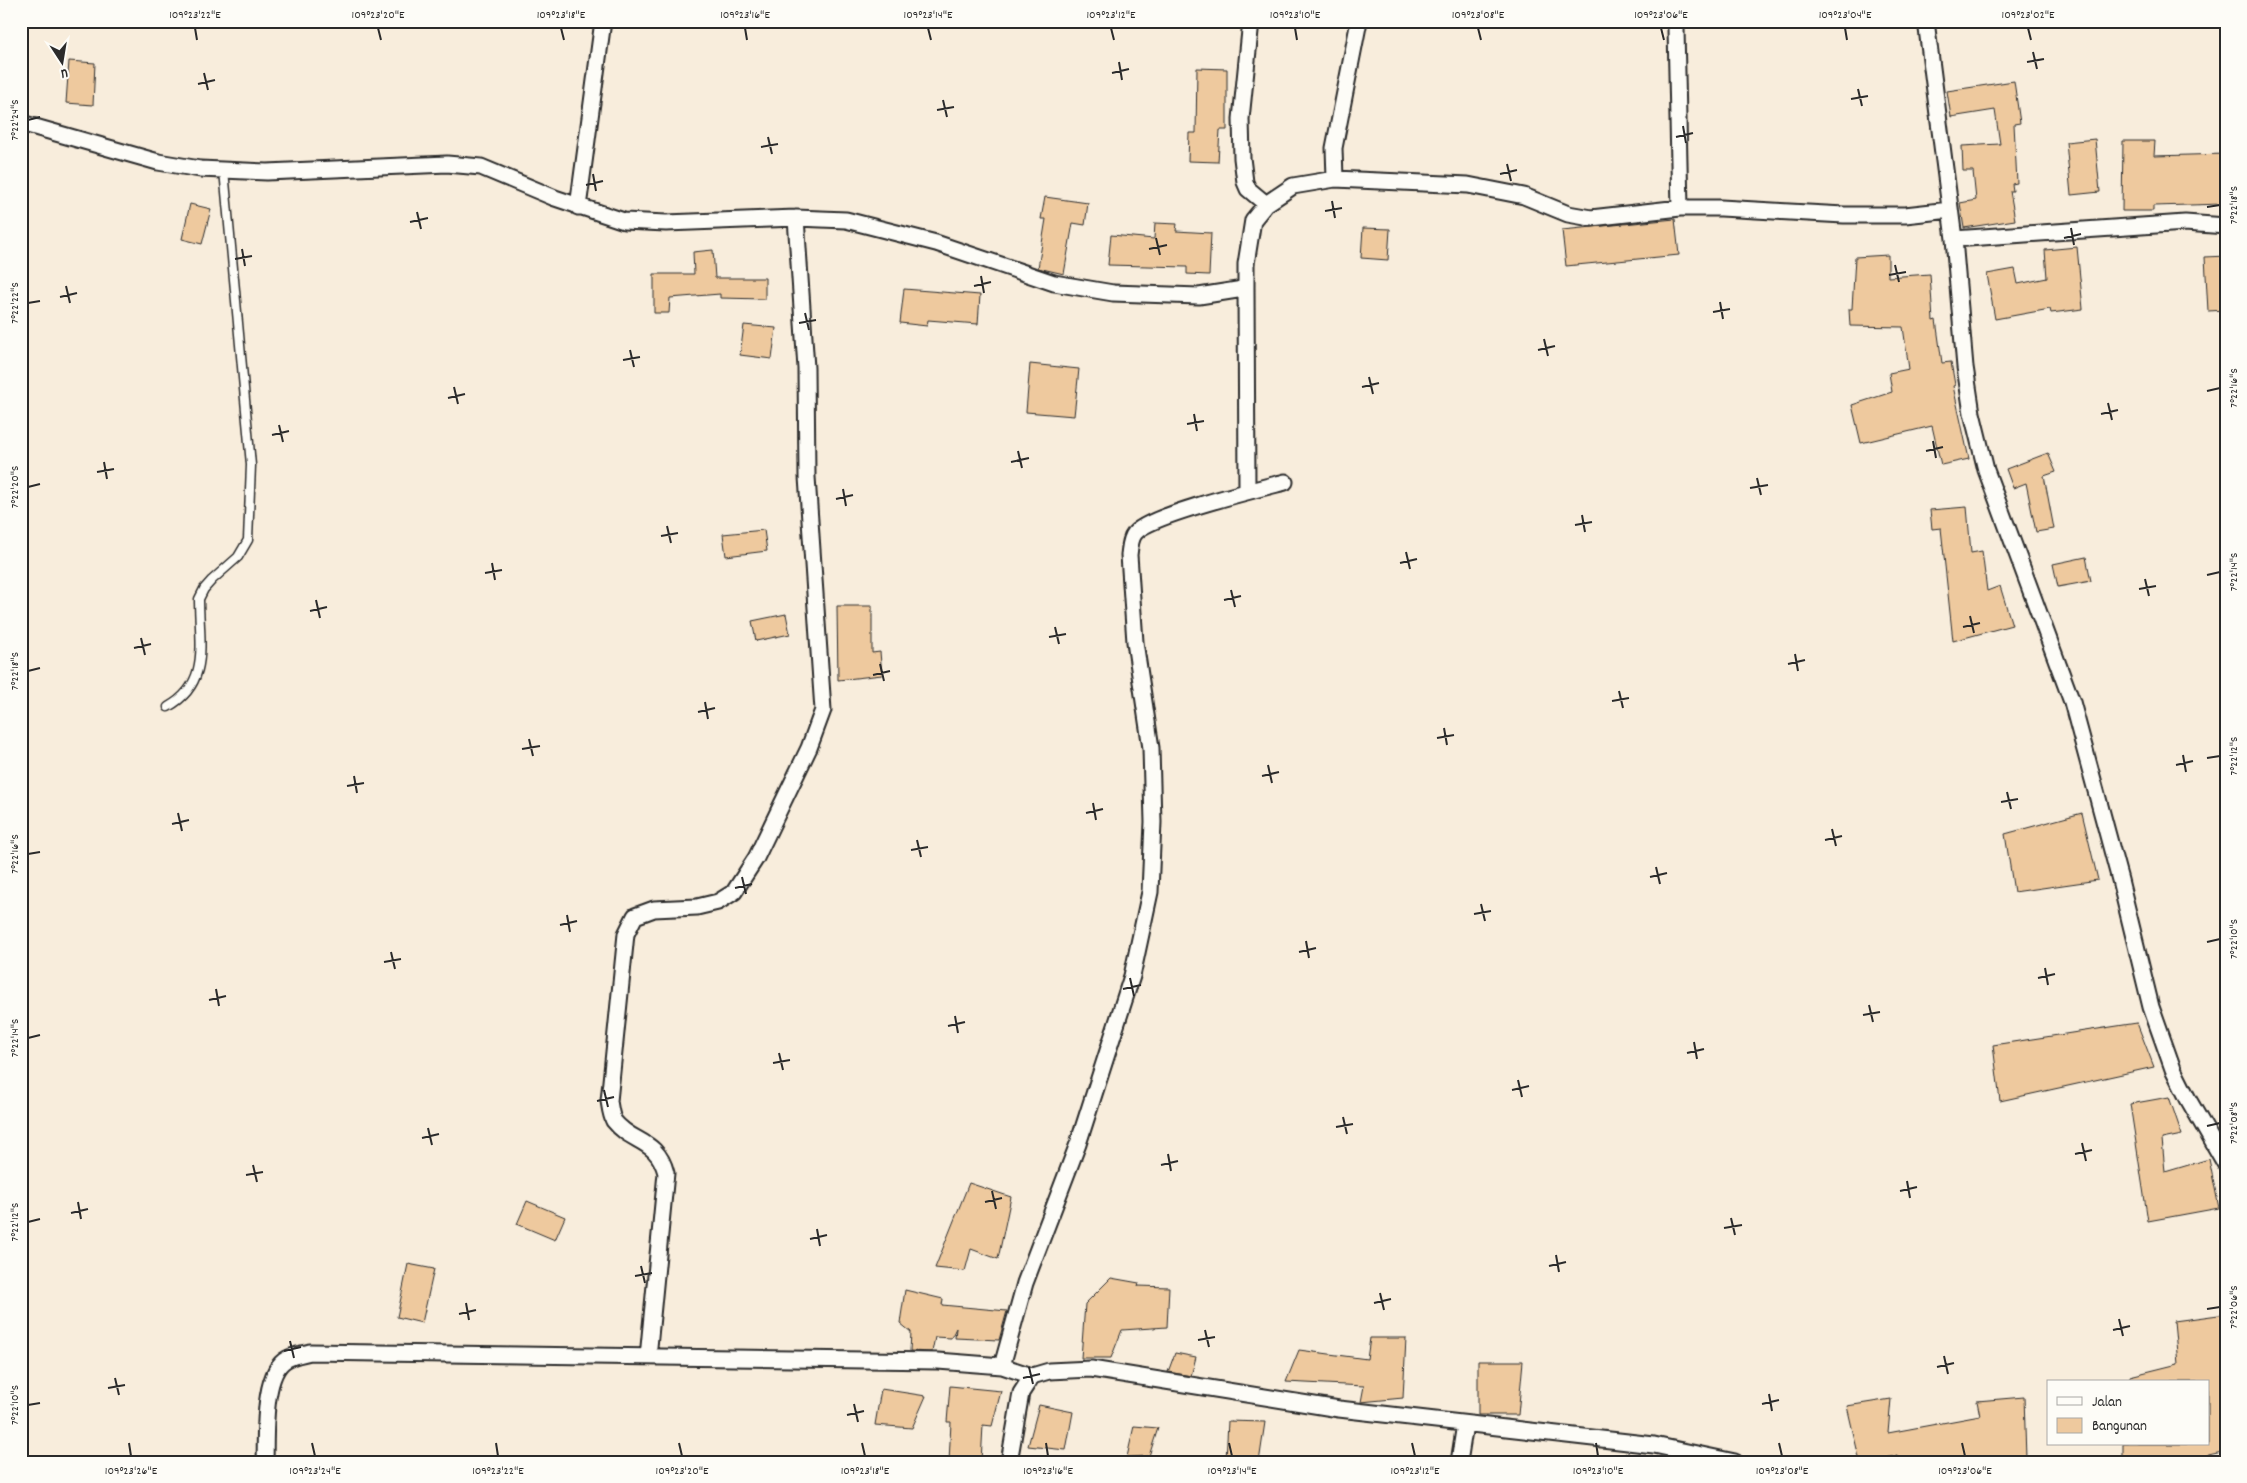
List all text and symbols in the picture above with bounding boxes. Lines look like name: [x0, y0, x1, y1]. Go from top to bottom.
text: 109°23'22"E: [169, 7, 221, 24]
text: 109°23'20"E: [352, 7, 405, 24]
text: 109°23'18"E: [537, 7, 586, 24]
text: 109°23'16"E: [720, 7, 770, 24]
text: 109°23'14"E: [904, 7, 953, 24]
text: 109°23'12"E: [1086, 7, 1136, 24]
text: 109°23'10"E: [1270, 7, 1321, 24]
text: 109°23'08"E: [1452, 7, 1505, 24]
text: 109°23'06"E: [1634, 7, 1688, 24]
text: 109°23'04"E: [1819, 7, 1872, 24]
text: 109°23'02"E: [2002, 7, 2055, 24]
north arrow: [38, 38, 88, 88]
text: U: [59, 62, 70, 83]
text: 7°22'24"S: [7, 99, 24, 141]
text: 7°22'18"S: [2226, 186, 2243, 224]
text: 7°22'22"S: [7, 282, 24, 324]
text: 7°22'16"S: [2226, 368, 2243, 408]
text: 7°22'20"S: [7, 466, 24, 508]
text: 7°22'14"S: [2226, 553, 2243, 591]
text: 7°22'18"S: [7, 652, 24, 690]
text: 7°22'12"S: [2226, 737, 2243, 775]
text: 7°22'16"S: [7, 834, 24, 874]
text: 7°22'10"S: [2226, 919, 2243, 959]
text: 7°22'14"S: [7, 1019, 24, 1057]
text: 7°22'08"S: [2226, 1102, 2243, 1144]
text: 7°22'12"S: [7, 1203, 24, 1241]
text: 7°22'06"S: [2226, 1285, 2243, 1329]
legend: [2047, 1380, 2210, 1446]
text: 7°22'10"S: [7, 1385, 24, 1425]
text: Jalan: [2092, 1392, 2122, 1414]
text: Bangunan: [2092, 1416, 2147, 1438]
text: 109°23'26"E: [105, 1463, 158, 1480]
text: 109°23'24"E: [289, 1463, 341, 1480]
text: 109°23'22"E: [472, 1463, 524, 1480]
text: 109°23'20"E: [656, 1463, 709, 1480]
text: 109°23'18"E: [841, 1463, 890, 1480]
text: 109°23'16"E: [1023, 1463, 1073, 1480]
text: 109°23'14"E: [1208, 1463, 1257, 1480]
text: 109°23'12"E: [1390, 1463, 1440, 1480]
text: 109°23'10"E: [1573, 1463, 1624, 1480]
text: 109°23'08"E: [1756, 1463, 1809, 1480]
text: 109°23'06"E: [1938, 1463, 1992, 1480]

